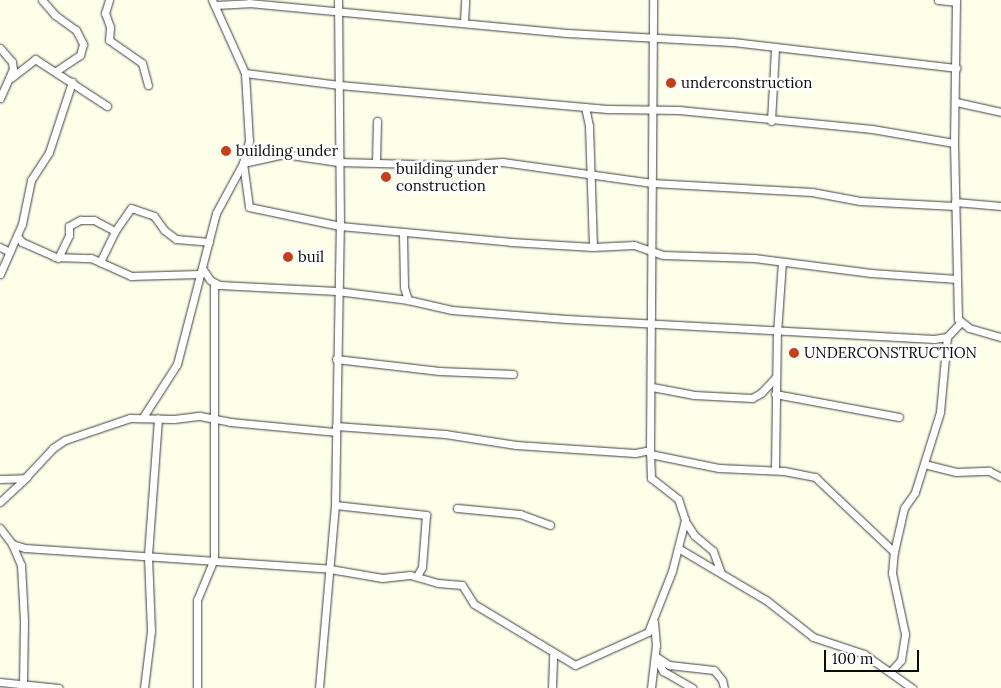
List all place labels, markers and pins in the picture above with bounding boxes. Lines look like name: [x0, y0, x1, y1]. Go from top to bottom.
place label: underconstruction: [681, 74, 812, 92]
marker: underconstruction: [665, 77, 677, 89]
place label: building under: [236, 142, 338, 160]
marker: building under: [220, 145, 232, 157]
place label: building under construction: [396, 159, 498, 194]
marker: building under construction: [380, 171, 392, 183]
place label: buil: [298, 248, 324, 266]
marker: buil: [282, 251, 294, 263]
place label: UNDERCONSTRUCTION: [804, 344, 977, 362]
marker: UNDERCONSTRUCTION: [788, 347, 800, 359]

